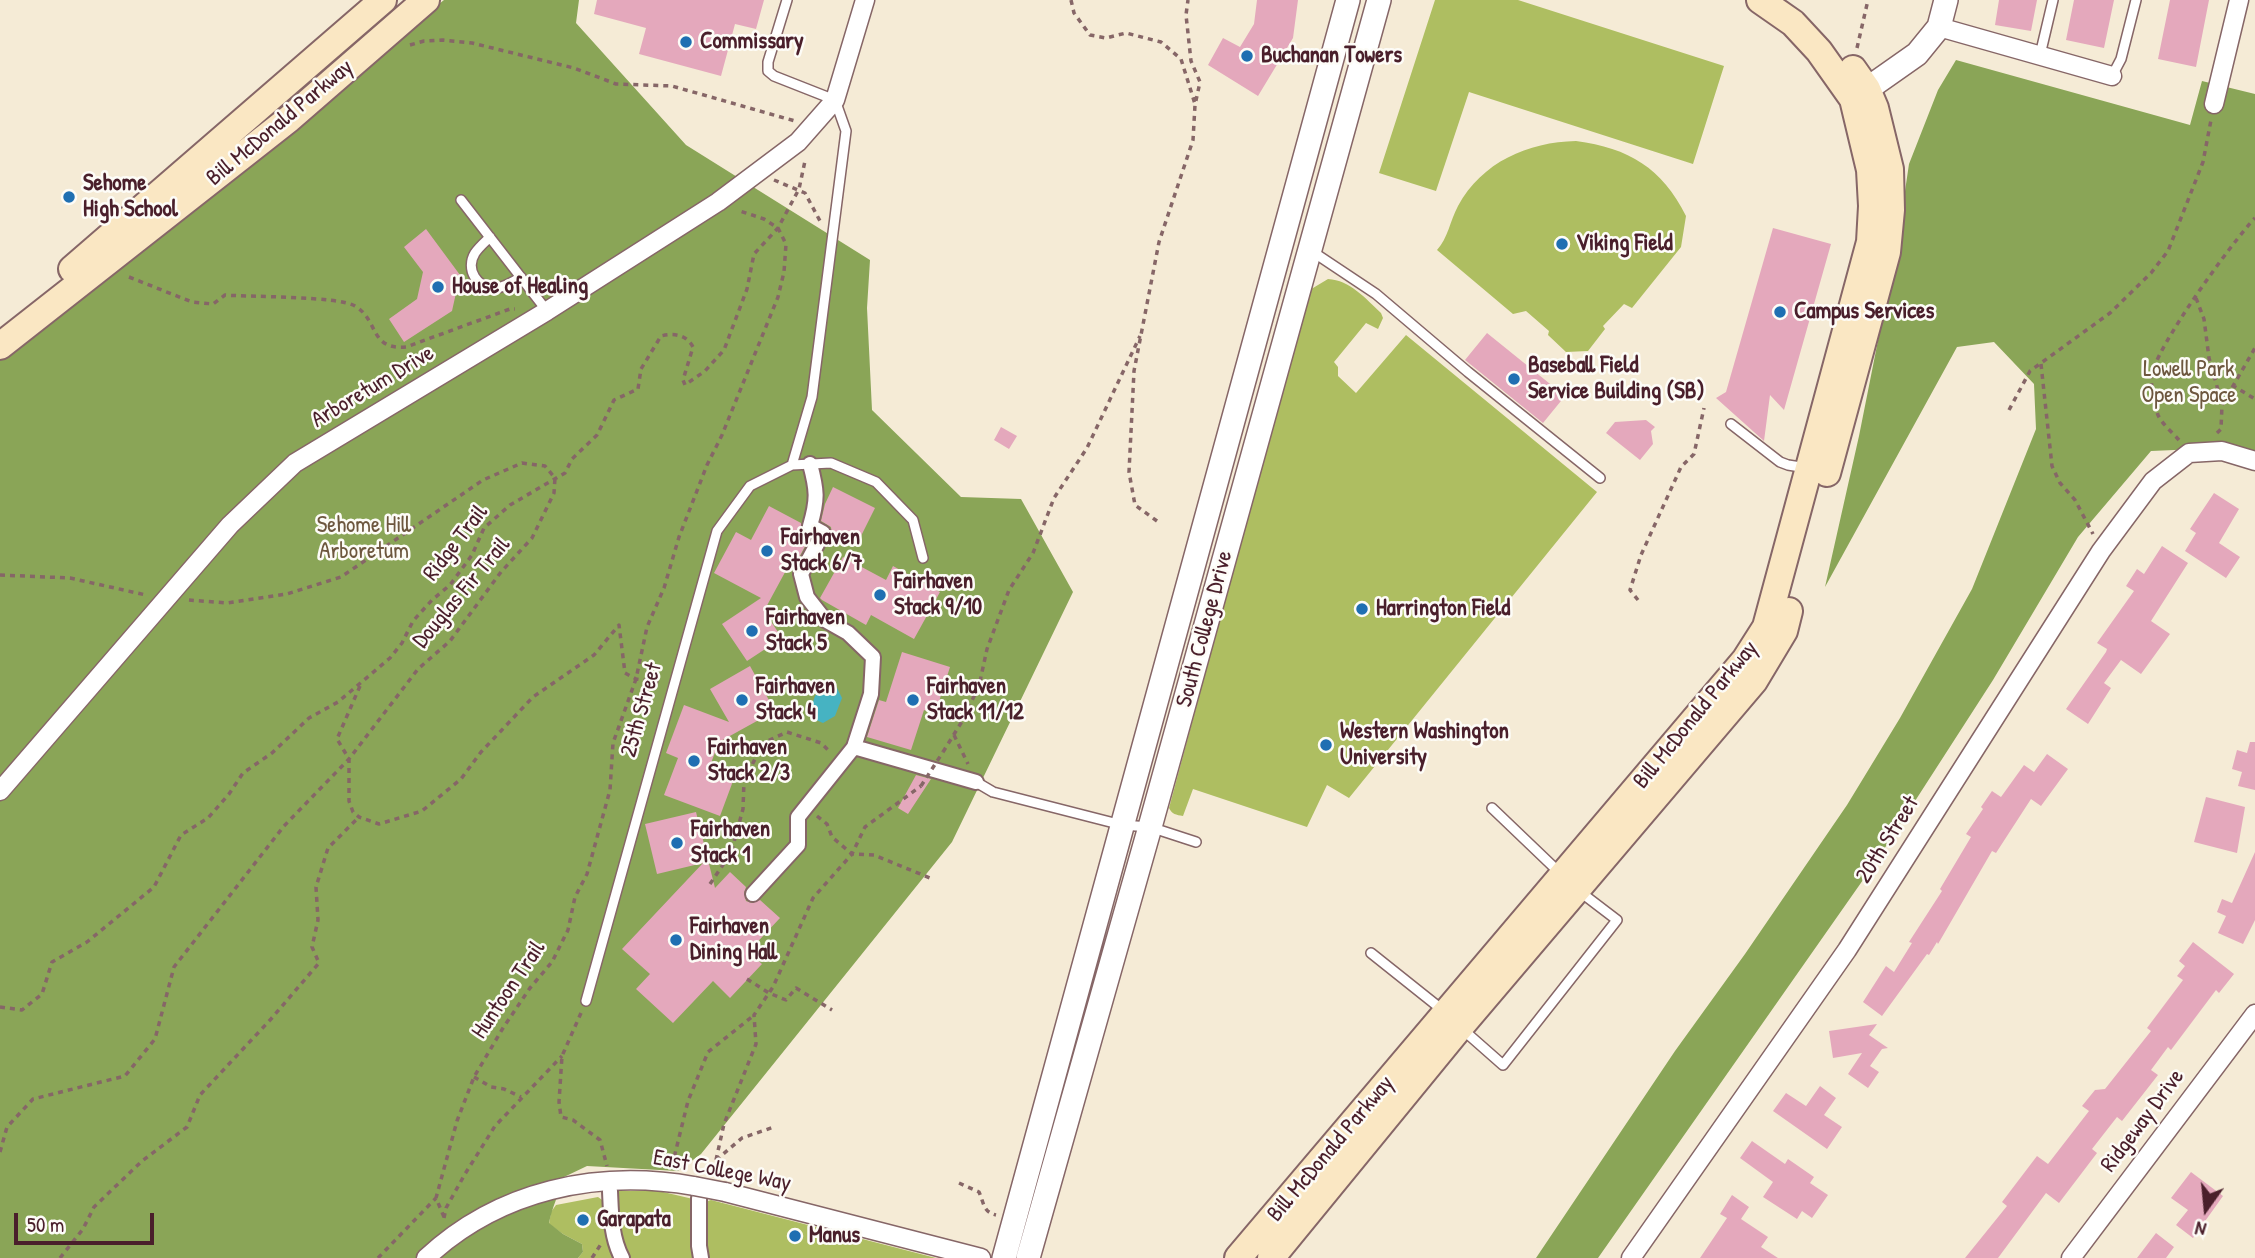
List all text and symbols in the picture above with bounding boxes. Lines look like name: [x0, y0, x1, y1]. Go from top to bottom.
place label: Commissary: [700, 28, 804, 56]
marker: Commissary: [678, 34, 694, 50]
place label: Buchanan Towers: [1261, 42, 1402, 70]
marker: Buchanan Towers: [1239, 48, 1255, 64]
street label: Bill McDonald Parkway: [201, 54, 359, 192]
place label: Sehome High School: [83, 170, 178, 224]
marker: Sehome High School: [61, 189, 77, 205]
place label: Viking Field: [1576, 230, 1673, 258]
marker: Viking Field: [1554, 236, 1570, 252]
place label: House of Healing: [452, 273, 588, 301]
marker: House of Healing: [430, 279, 446, 295]
place label: Campus Services: [1794, 298, 1934, 326]
marker: Campus Services: [1772, 304, 1788, 320]
street label: Arboretum Drive: [307, 340, 439, 434]
place label: Baseball Field Service Building (SB): [1528, 352, 1705, 406]
park label: Lowell Park Open Space: [2142, 356, 2236, 410]
marker: Baseball Field Service Building (SB): [1506, 371, 1522, 387]
street label: Ridge Trail: [418, 499, 494, 587]
park label: Sehome Hill Arboretum: [317, 512, 411, 566]
place label: Fairhaven Stack 6/7: [781, 524, 863, 578]
street label: Douglas Fir Trail: [407, 532, 517, 654]
marker: Fairhaven Stack 6/7: [759, 543, 775, 559]
street label: South College Drive: [1171, 548, 1239, 710]
place label: Fairhaven Stack 9/10: [894, 568, 982, 622]
marker: Fairhaven Stack 9/10: [872, 587, 888, 603]
place label: Harrington Field: [1376, 595, 1510, 623]
marker: Harrington Field: [1354, 601, 1370, 617]
place label: Fairhaven Stack 5: [766, 604, 845, 658]
marker: Fairhaven Stack 5: [744, 623, 760, 639]
street label: Bill McDonald Parkway: [1628, 635, 1764, 795]
street label: 25th Street: [615, 660, 669, 760]
place label: Fairhaven Stack 4: [756, 673, 835, 727]
place label: Fairhaven Stack 11/12: [927, 673, 1024, 727]
marker: Fairhaven Stack 4: [734, 692, 750, 708]
marker: Fairhaven Stack 11/12: [905, 692, 921, 708]
place label: Western Washington University: [1340, 718, 1509, 772]
place label: Fairhaven Stack 2/3: [708, 734, 790, 788]
marker: Western Washington University: [1318, 737, 1334, 753]
marker: Fairhaven Stack 2/3: [686, 753, 702, 769]
street label: 20th Street: [1850, 791, 1926, 889]
place label: Fairhaven Stack 1: [691, 816, 770, 870]
marker: Fairhaven Stack 1: [669, 835, 685, 851]
place label: Fairhaven Dining Hall: [690, 913, 777, 967]
marker: Fairhaven Dining Hall: [668, 932, 684, 948]
street label: Huntoon Trail: [466, 936, 552, 1044]
street label: Ridgeway Drive: [2095, 1064, 2191, 1178]
street label: Bill McDonald Parkway: [1262, 1070, 1400, 1228]
street label: East College Way: [651, 1144, 793, 1198]
north arrow: [2171, 1174, 2241, 1244]
scale bar: [18, 1198, 158, 1242]
place label: Garapata: [597, 1206, 671, 1234]
text: 50 m: [27, 1210, 64, 1239]
marker: Garapata: [575, 1212, 591, 1228]
text: N: [2192, 1215, 2209, 1243]
place label: Manus: [809, 1222, 860, 1250]
marker: Manus: [787, 1228, 803, 1244]

